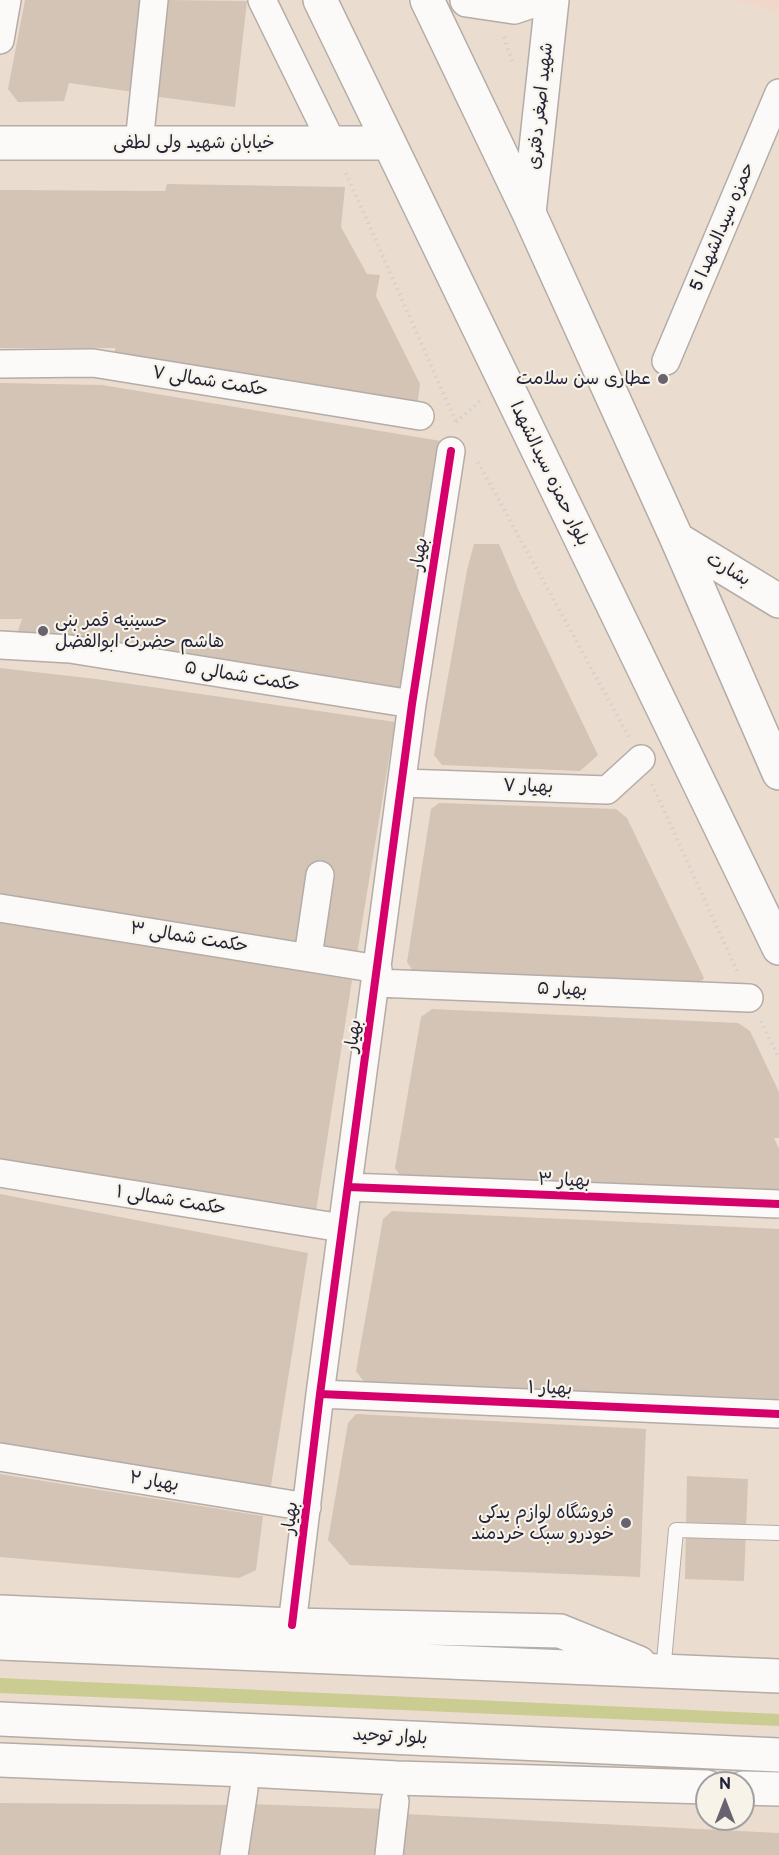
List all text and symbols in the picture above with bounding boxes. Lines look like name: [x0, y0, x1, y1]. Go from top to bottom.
street label: شهید اصغر دفتری: [524, 41, 558, 171]
street label: خیابان شهید ولی لطفی: [113, 132, 275, 154]
street label: حمزه سیدالشهدا 5: [686, 159, 760, 295]
street label: حکمت شمالی ۷: [151, 362, 269, 402]
place label: عطاری سن سلامت: [516, 368, 651, 390]
marker: عطاری سن سلامت: [656, 372, 670, 386]
street label: بلوار حمزه سیدالشهدا: [505, 398, 593, 550]
street label: بهیار: [407, 536, 433, 572]
street label: بشارت: [702, 548, 754, 592]
place label: حسینیه قمر بنی هاشم حضرت ابوالفضل: [55, 610, 224, 652]
marker: حسینیه قمر بنی هاشم حضرت ابوالفضل: [36, 624, 50, 638]
street label: حکمت شمالی ۵: [183, 657, 301, 697]
street label: بهیار ۷: [502, 775, 554, 799]
street label: حکمت شمالی ۳: [129, 918, 249, 958]
street label: بهیار ۵: [537, 978, 587, 1002]
street label: بهیار: [341, 1018, 367, 1054]
street label: بهیار ۳: [537, 1169, 591, 1193]
street label: حکمت شمالی ۱: [115, 1182, 227, 1220]
street label: بهیار ۱: [528, 1377, 572, 1401]
street label: بهیار ۲: [128, 1467, 180, 1497]
street label: بهیار: [278, 1500, 304, 1536]
place label: فروشگاه لوازم یدکی خودرو سبک خردمند: [471, 1502, 614, 1544]
marker: فروشگاه لوازم یدکی خودرو سبک خردمند: [619, 1516, 633, 1530]
street label: بلوار توحید: [352, 1724, 428, 1750]
north arrow: [695, 1771, 755, 1831]
text: N: [719, 1775, 731, 1794]

